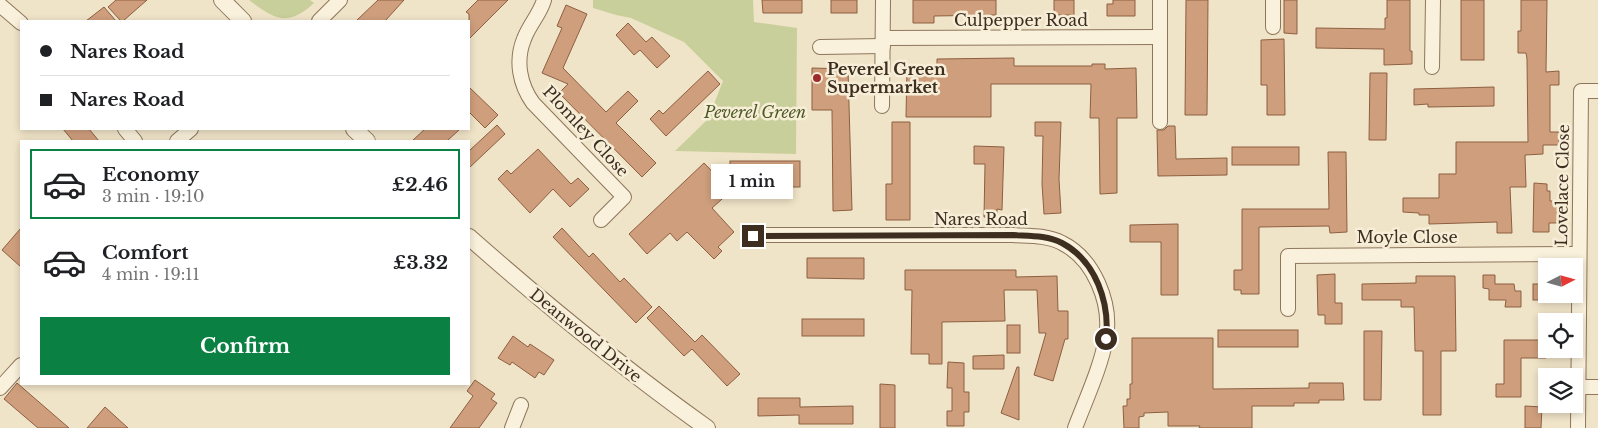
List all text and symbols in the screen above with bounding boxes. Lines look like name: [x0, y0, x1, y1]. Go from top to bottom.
street label: Culpepper Road: [954, 10, 1088, 30]
text: Nares Road: [70, 40, 184, 63]
place label: Peverel Green Supermarket: [827, 59, 946, 97]
marker: Peverel Green Supermarket: [811, 72, 823, 84]
street label: Plomley Close: [539, 81, 633, 181]
text: Nares Road: [70, 88, 184, 111]
park label: Peverel Green: [703, 102, 806, 122]
street label: Lovelace Close: [1551, 124, 1573, 246]
icon: car: [42, 162, 87, 207]
text: Economy: [102, 163, 199, 186]
callout: 1 min: [712, 164, 794, 198]
text: 1 min: [729, 171, 775, 191]
text: £2.46: [392, 173, 448, 196]
text: 3 min · 19:10: [102, 186, 204, 206]
street label: Nares Road: [934, 209, 1028, 229]
route end: [742, 225, 764, 247]
street label: Moyle Close: [1356, 227, 1458, 247]
icon: car: [42, 240, 87, 285]
text: Comfort: [102, 241, 189, 264]
text: £3.32: [393, 251, 448, 274]
north arrow: [1538, 258, 1582, 302]
map controls: [1538, 258, 1583, 413]
text: 4 min · 19:11: [102, 264, 200, 284]
street label: Deanwood Drive: [526, 284, 646, 386]
button: locate: [1538, 313, 1583, 358]
button: Confirm: [40, 317, 450, 375]
route start: [1095, 328, 1117, 350]
button: layers: [1538, 368, 1583, 413]

